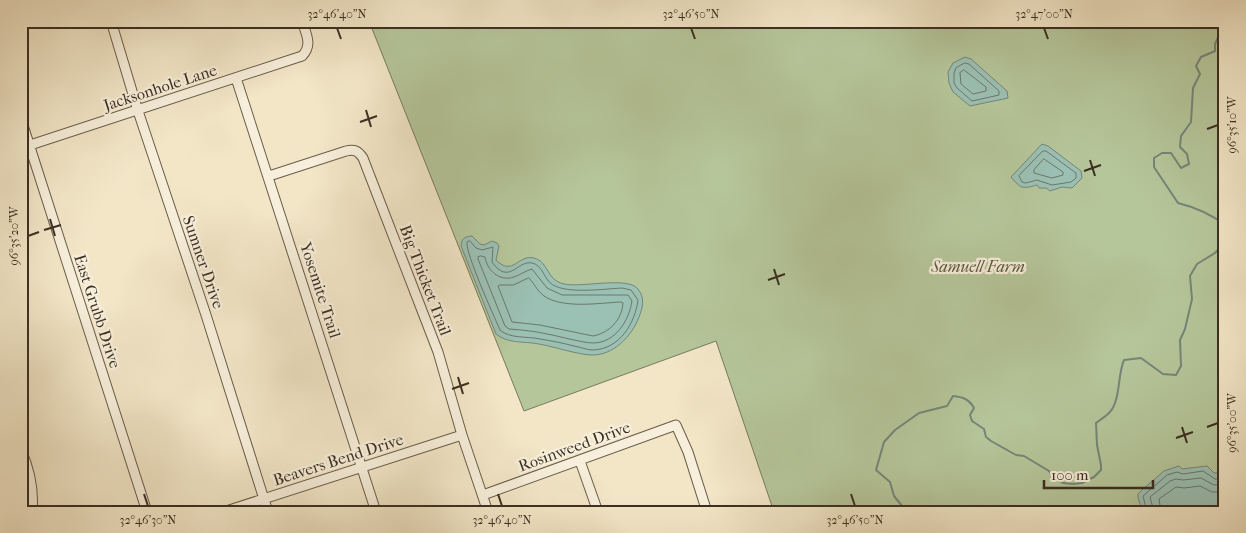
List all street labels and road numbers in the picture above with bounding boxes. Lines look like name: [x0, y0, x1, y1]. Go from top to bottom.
street label: Jacksonhole Lane: [99, 60, 219, 115]
street label: Sumner Drive: [179, 213, 228, 311]
street label: Big Thicket Trail: [396, 222, 456, 339]
street label: Yosemite Trail: [296, 239, 345, 341]
street label: East Grubb Drive: [70, 252, 125, 371]
street label: Rosinweed Drive: [516, 417, 633, 476]
street label: Beavers Bend Drive: [271, 429, 406, 490]

